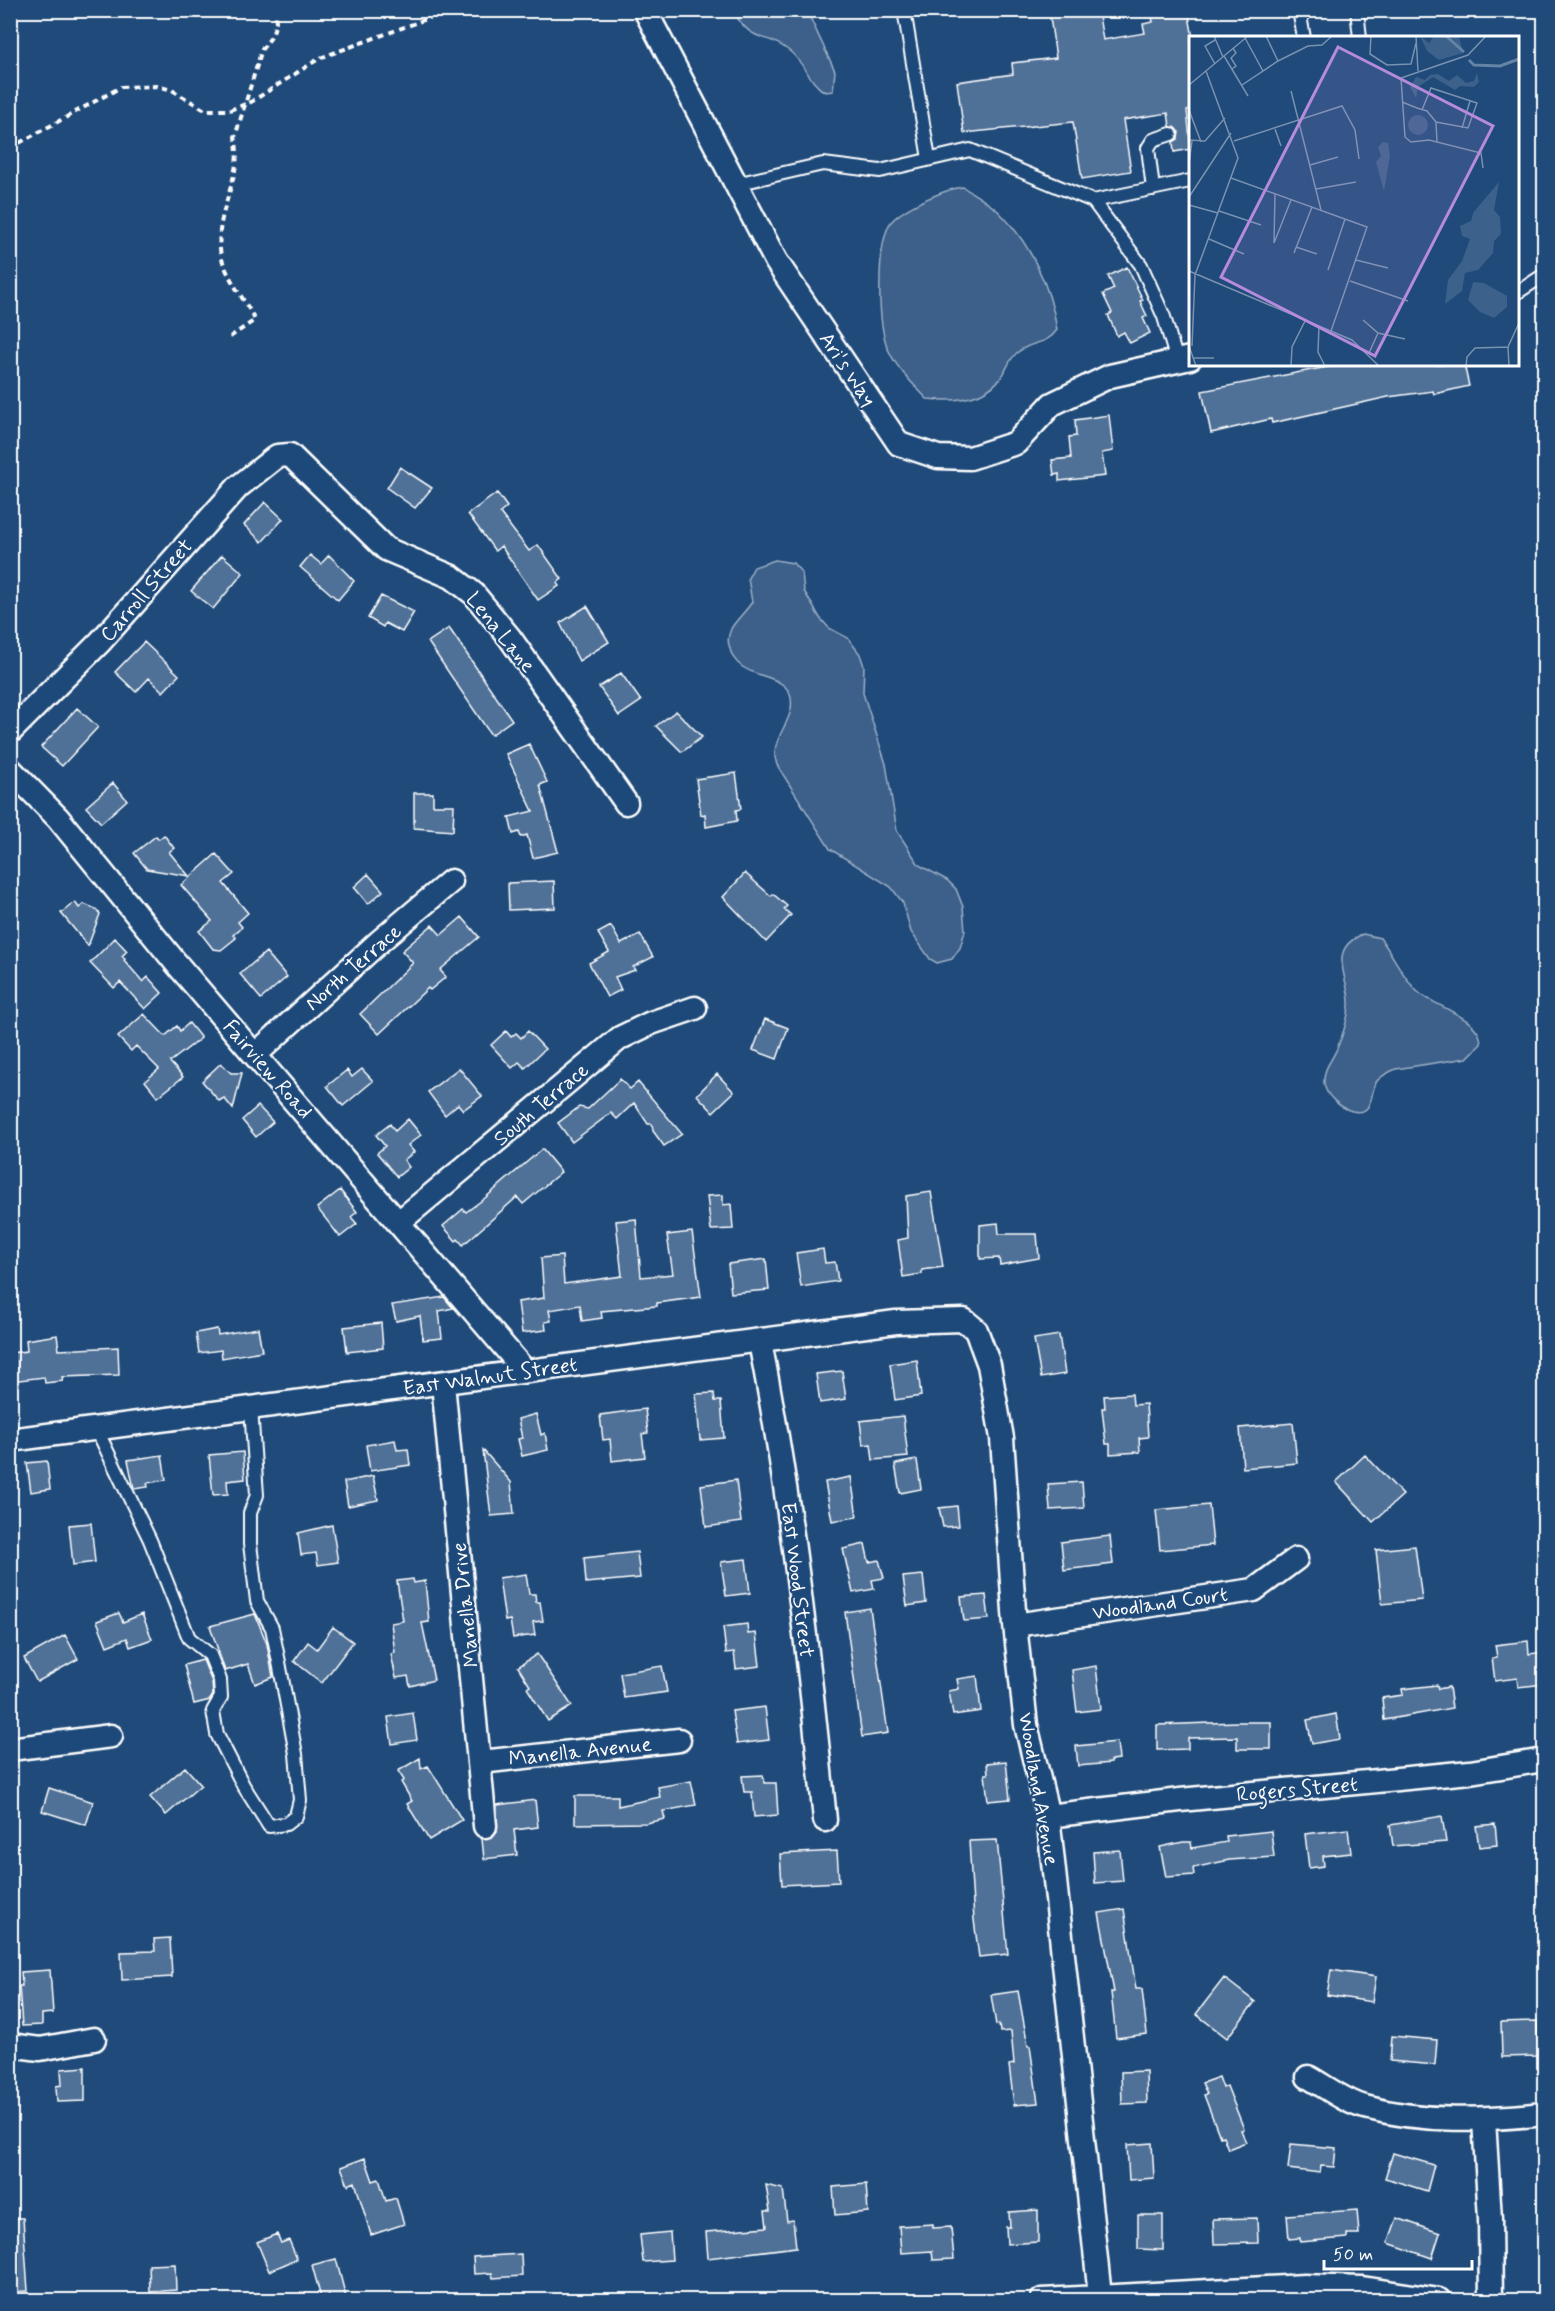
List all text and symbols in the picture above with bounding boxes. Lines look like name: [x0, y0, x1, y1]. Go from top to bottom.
inset map: [1189, 36, 1519, 366]
street label: Ari's Way: [812, 327, 882, 412]
street label: Carroll Street: [94, 533, 199, 648]
street label: Lena Lane: [459, 586, 541, 679]
street label: North Terrace: [299, 918, 408, 1018]
street label: Fairview Road: [216, 1014, 318, 1125]
street label: South Terrace: [488, 1057, 595, 1153]
street label: East Walnut Street: [401, 1351, 579, 1403]
street label: East Wood Street: [774, 1501, 820, 1659]
street label: Manella Drive: [446, 1541, 486, 1669]
street label: Woodland Court: [1091, 1581, 1230, 1627]
street label: Woodland Avenue: [1011, 1711, 1065, 1868]
street label: Manella Avenue: [507, 1731, 653, 1773]
street label: Rogers Street: [1235, 1771, 1359, 1811]
scale bar: [1324, 2233, 1472, 2271]
text: 50 m: [1333, 2243, 1373, 2267]

